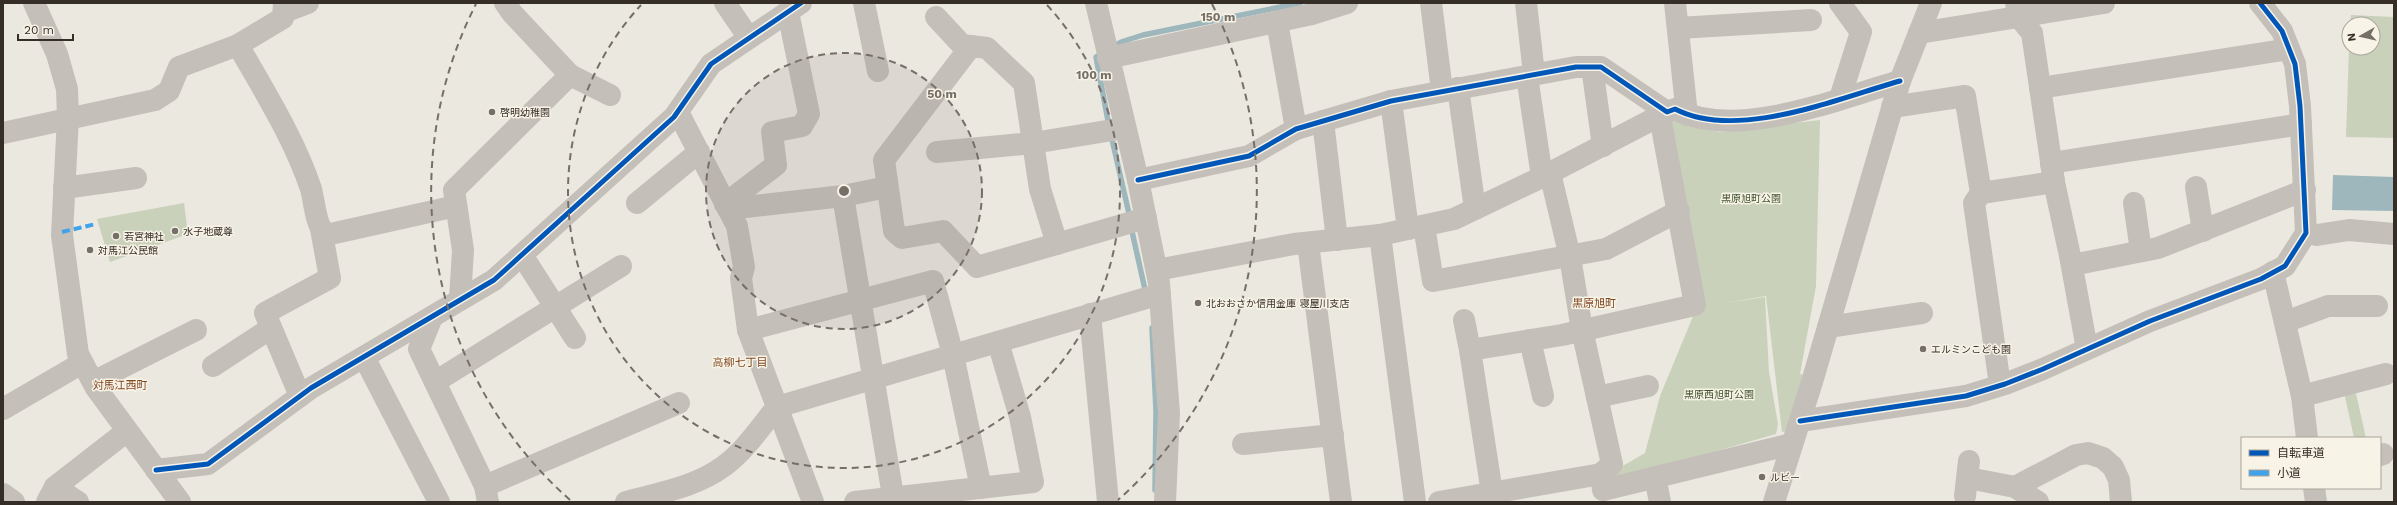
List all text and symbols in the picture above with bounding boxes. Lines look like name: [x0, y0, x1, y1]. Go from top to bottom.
text: 150 m: [1201, 10, 1235, 24]
scale bar: [18, 16, 73, 42]
north arrow: [2341, 16, 2381, 56]
text: 20 m: [24, 23, 54, 37]
text: N: [2345, 32, 2359, 42]
text: 100 m: [1076, 68, 1112, 82]
text: 50 m: [927, 87, 957, 101]
marker: 啓明幼稚園: [487, 107, 497, 117]
place label: 啓明幼稚園: [500, 107, 550, 118]
centre of rings: [837, 184, 851, 198]
park label: 黒原旭町公園: [1721, 193, 1781, 204]
marker: 水子地蔵尊: [170, 226, 180, 236]
place label: 水子地蔵尊: [183, 226, 233, 237]
marker: 若宮神社: [111, 231, 121, 241]
place label: 若宮神社: [124, 231, 164, 242]
marker: 対馬江公民館: [85, 245, 95, 255]
place label: 対馬江公民館: [98, 245, 158, 256]
district label: 黒原旭町: [1572, 297, 1616, 310]
marker: 北おおさか信用金庫 寝屋川支店: [1193, 298, 1203, 308]
place label: 北おおさか信用金庫 寝屋川支店: [1206, 298, 1349, 309]
marker: エルミンこども園: [1918, 344, 1928, 354]
place label: エルミンこども園: [1931, 344, 2011, 355]
district label: 高柳七丁目: [713, 356, 768, 369]
district label: 対馬江西町: [93, 379, 148, 392]
park label: 黒原西旭町公園: [1684, 389, 1754, 400]
legend: [2241, 437, 2381, 489]
text: 自転車道: [2277, 446, 2325, 460]
text: 小道: [2277, 466, 2301, 480]
marker: ルビー: [1757, 472, 1767, 482]
place label: ルビー: [1770, 472, 1800, 483]

